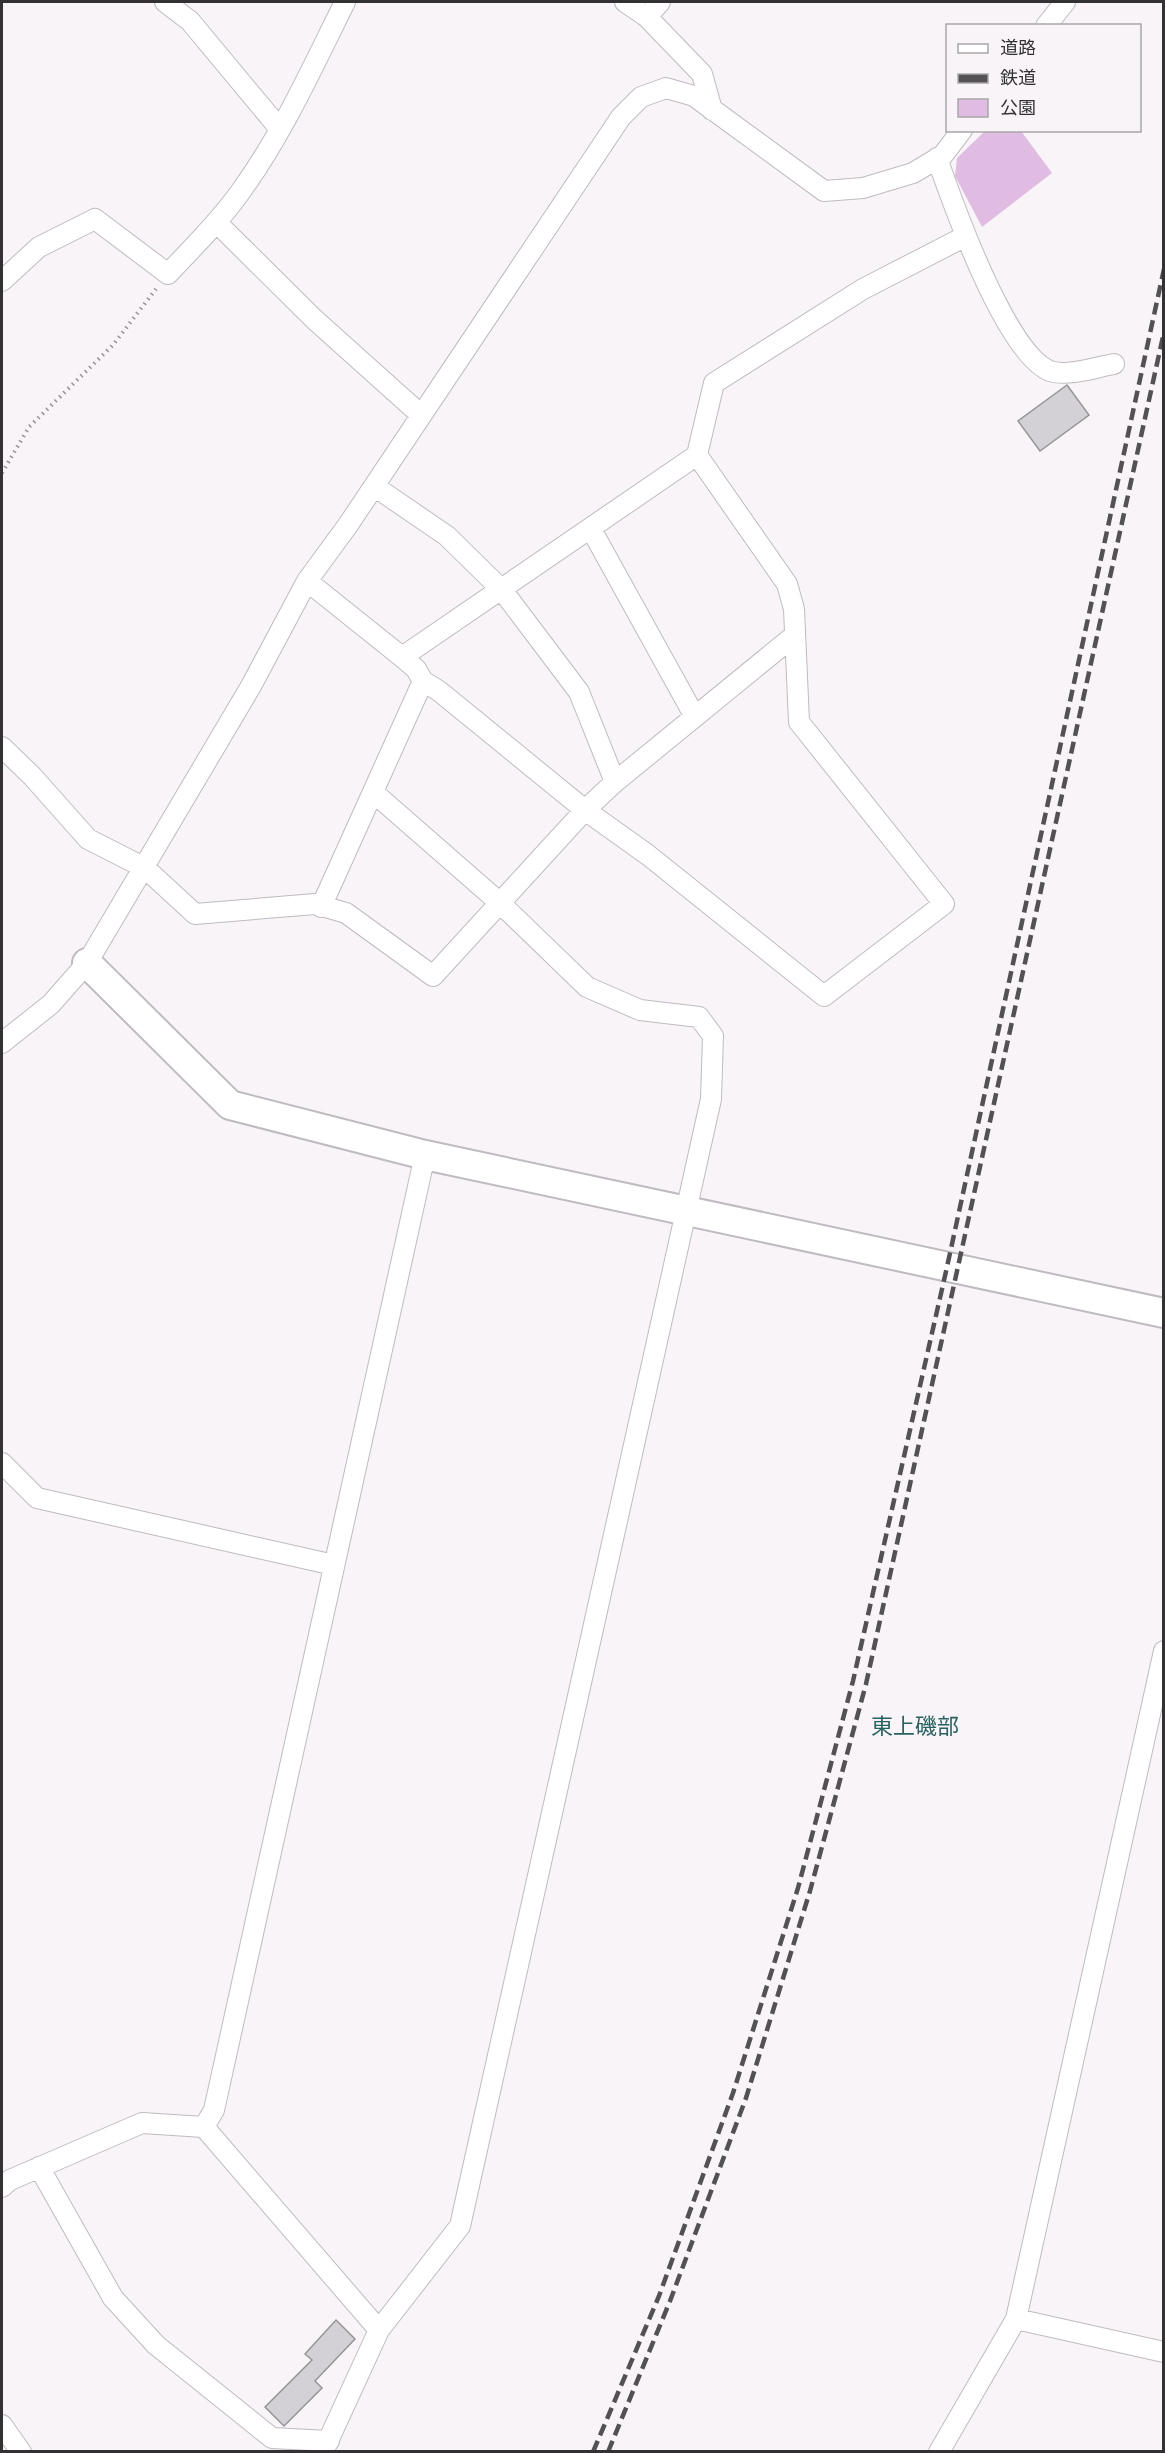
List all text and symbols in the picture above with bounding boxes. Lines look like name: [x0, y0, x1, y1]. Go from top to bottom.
legend: [946, 24, 1141, 132]
text: 道路: [1000, 37, 1036, 59]
text: 鉄道: [1000, 67, 1036, 89]
text: 公園: [1000, 97, 1036, 119]
district label: 東上磯部: [871, 1713, 959, 1740]

